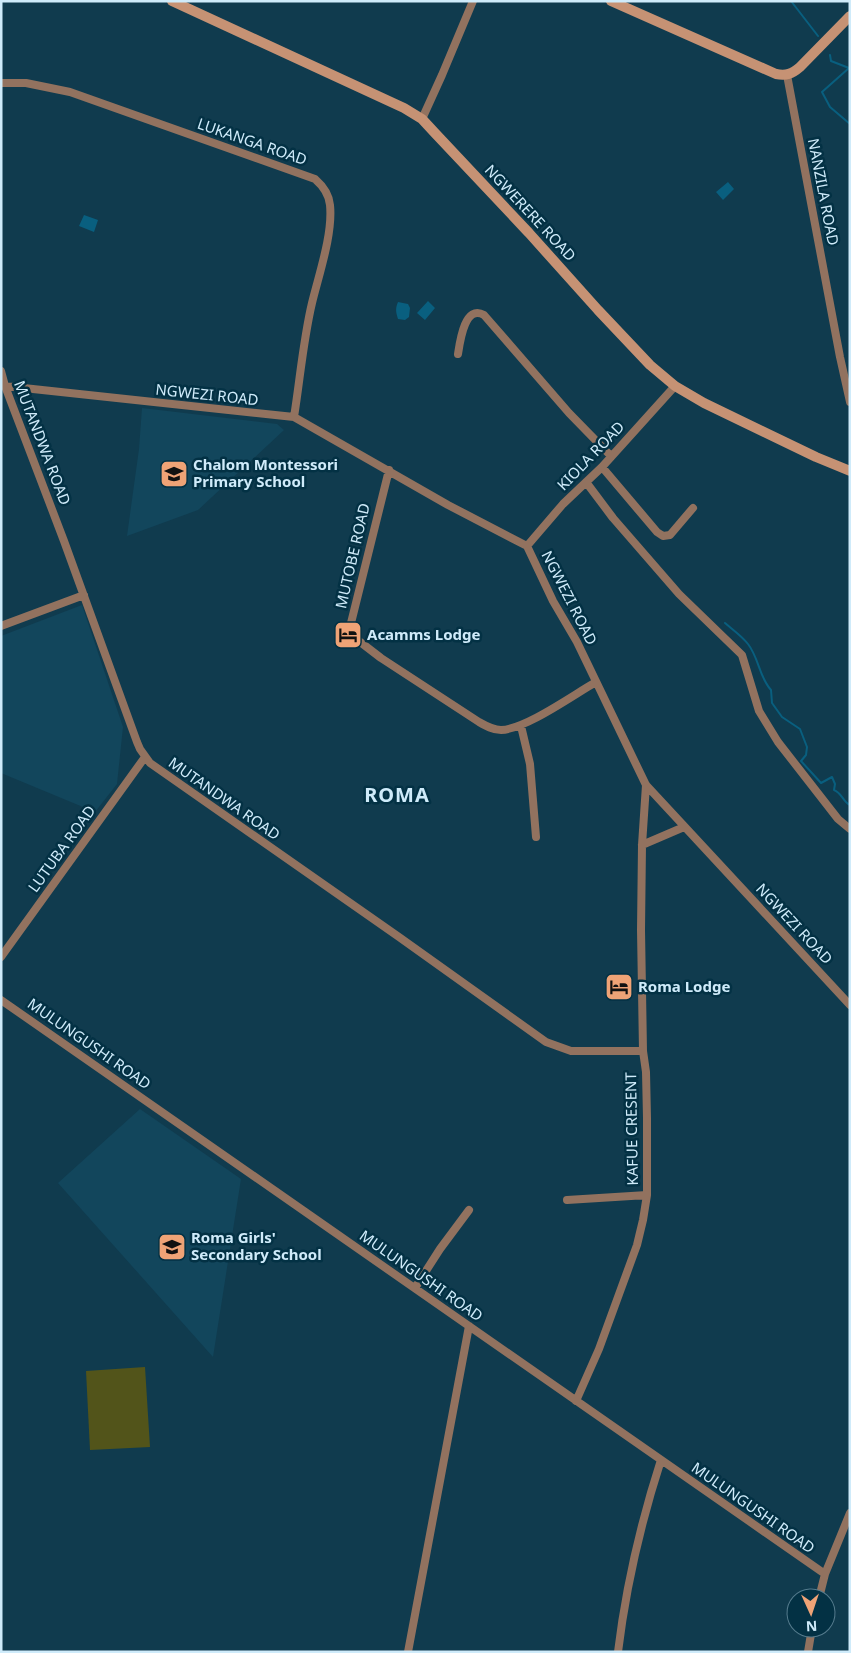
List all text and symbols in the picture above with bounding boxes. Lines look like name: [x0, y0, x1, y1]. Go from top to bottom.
street label: LUKANGA ROAD: [195, 113, 310, 169]
street label: NANZILA ROAD: [804, 137, 844, 247]
street label: NGWERERE ROAD: [481, 160, 581, 265]
street label: MUTANDWA ROAD: [10, 378, 76, 508]
street label: NGWEZI ROAD: [155, 379, 260, 409]
street label: KIOLA ROAD: [552, 416, 628, 494]
place label: Chalom Montessori Primary School: [193, 454, 338, 491]
school or university icon: Chalom Montessori Primary School: [159, 459, 189, 489]
street label: MUTOBE ROAD: [330, 501, 374, 610]
street label: NGWEZI ROAD: [537, 547, 602, 648]
hotel icon: Acamms Lodge: [333, 620, 363, 650]
place label: Acamms Lodge: [367, 624, 481, 644]
street label: MUTANDWA ROAD: [165, 752, 284, 844]
district label: ROMA: [364, 781, 430, 808]
street label: LUTUBA ROAD: [23, 801, 99, 896]
street label: NGWEZI ROAD: [752, 879, 837, 968]
hotel icon: Roma Lodge: [604, 972, 634, 1002]
place label: Roma Lodge: [638, 976, 730, 996]
street label: MULUNGUSHI ROAD: [24, 993, 155, 1093]
street label: KAFUE CRESENT: [620, 1072, 642, 1186]
street label: MULUNGUSHI ROAD: [356, 1225, 487, 1325]
place label: Roma Girls' Secondary School: [191, 1227, 322, 1264]
school or university icon: Roma Girls' Secondary School: [157, 1232, 187, 1262]
street label: MULUNGUSHI ROAD: [688, 1457, 819, 1557]
north arrow: [786, 1588, 836, 1638]
text: N: [806, 1617, 818, 1636]

